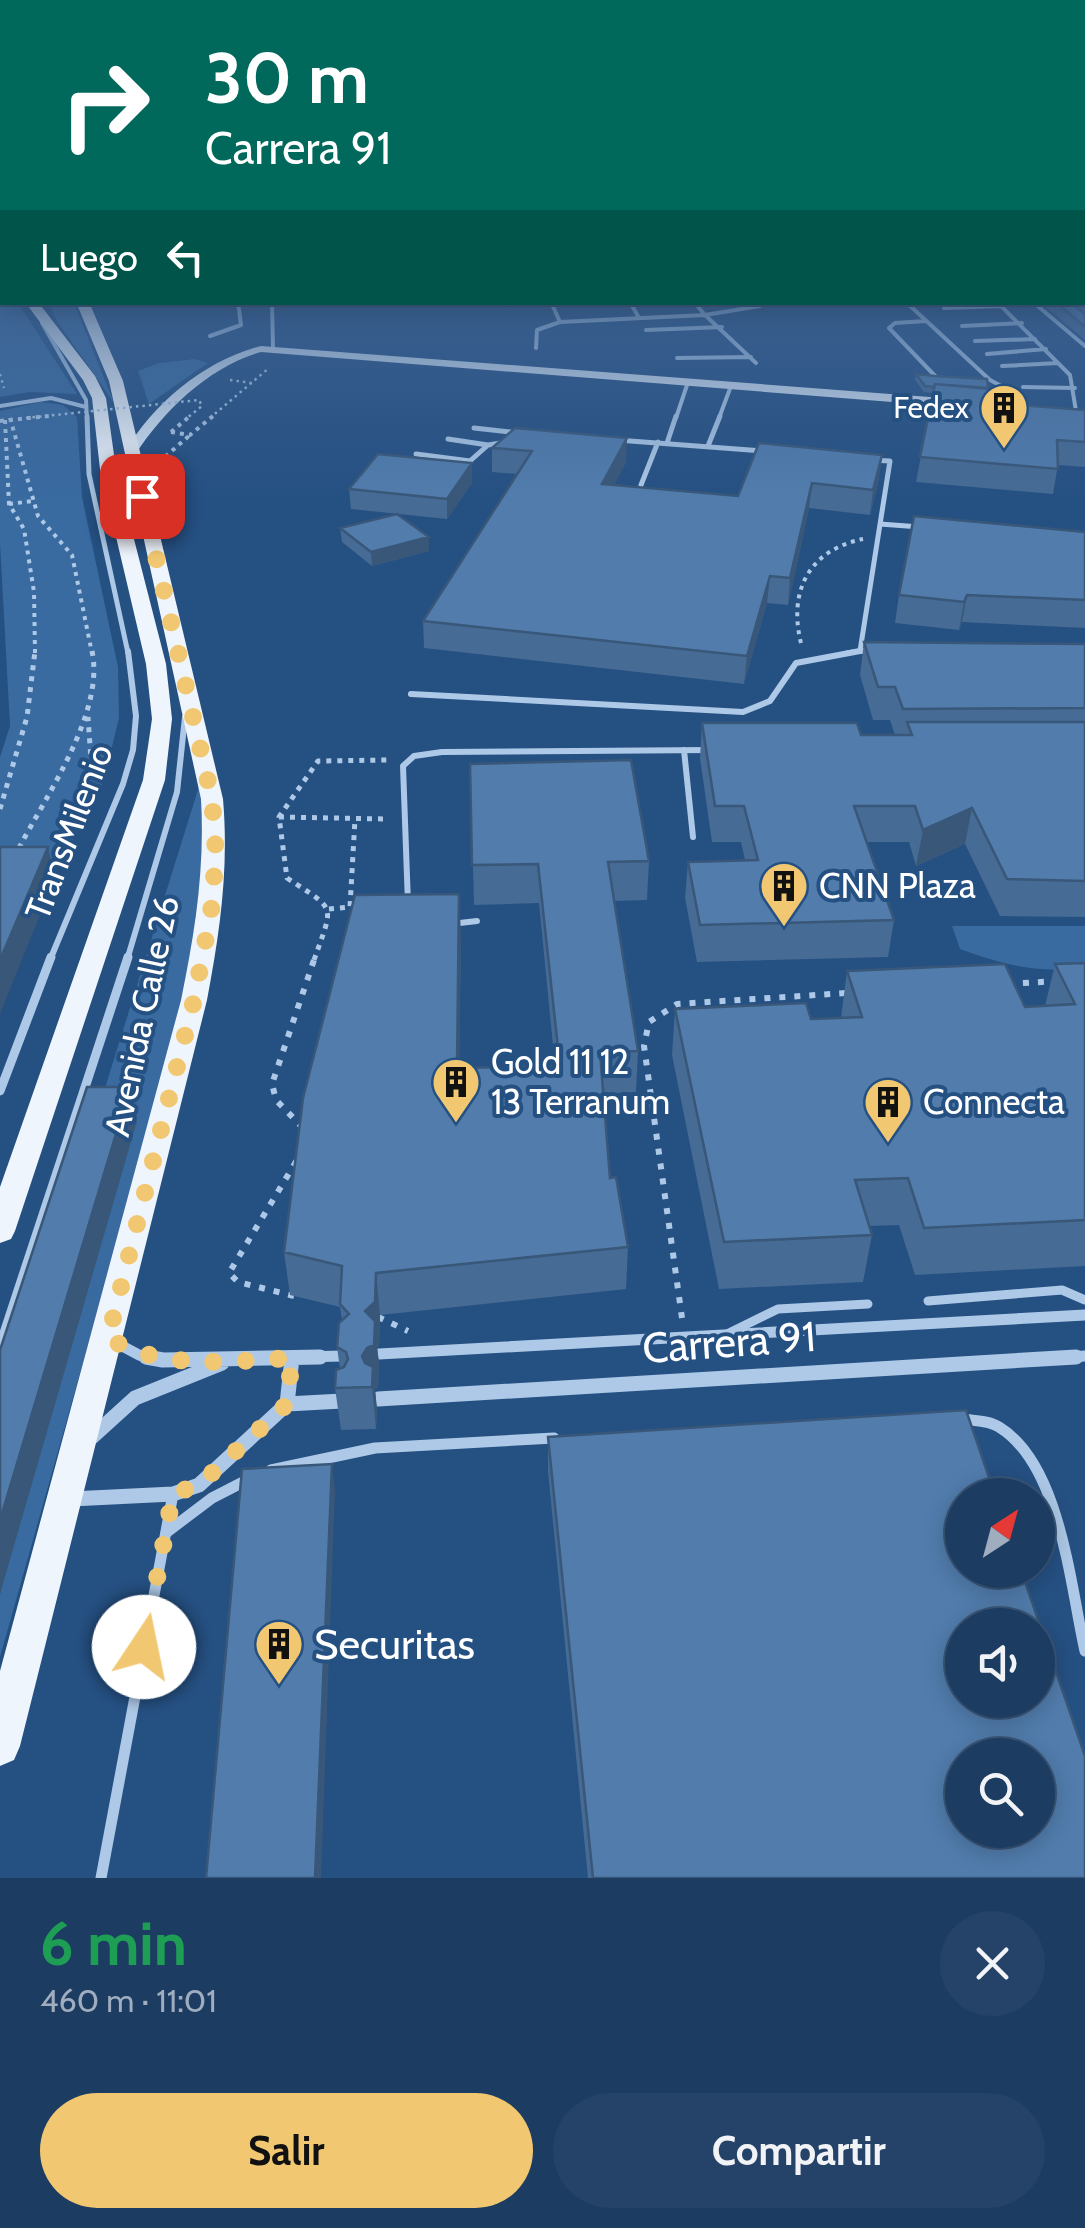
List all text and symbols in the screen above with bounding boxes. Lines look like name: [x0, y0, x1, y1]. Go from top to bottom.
text: 30 m: [205, 35, 369, 121]
icon: right: [40, 40, 170, 170]
text: Carrera 91: [205, 121, 391, 175]
icon: left: [158, 230, 213, 285]
text: Luego: [40, 234, 138, 281]
building icon: Fedex: [978, 382, 1030, 450]
place label: Fedex: [893, 389, 969, 426]
pin: [100, 454, 185, 539]
icon: arrive: [115, 469, 170, 524]
street label: TransMilenio: [15, 738, 122, 926]
building icon: CNN Plaza: [758, 860, 810, 928]
place label: CNN Plaza: [819, 864, 976, 907]
street label: Avenida Calle 26: [95, 892, 188, 1140]
place label: Gold 11 12 13 Terranum: [491, 1040, 670, 1123]
building icon: Gold 11 12 13 Terranum: [430, 1056, 482, 1124]
building icon: Connecta: [862, 1076, 914, 1144]
place label: Connecta: [923, 1080, 1065, 1123]
street label: Carrera 91: [641, 1310, 817, 1374]
north arrow: [945, 1478, 1055, 1588]
map controls: [945, 1478, 1055, 1848]
position arrow: [92, 1595, 196, 1699]
button: sound: [945, 1608, 1055, 1718]
building icon: Securitas: [253, 1618, 305, 1686]
place label: Securitas: [314, 1618, 475, 1670]
button: search: [945, 1738, 1055, 1848]
text: 6 min: [40, 1907, 187, 1980]
button: close: [940, 1911, 1045, 2016]
text: 460 m · 11:01: [40, 1981, 217, 2020]
button: Salir: [40, 2093, 533, 2208]
button: Compartir: [553, 2093, 1045, 2208]

